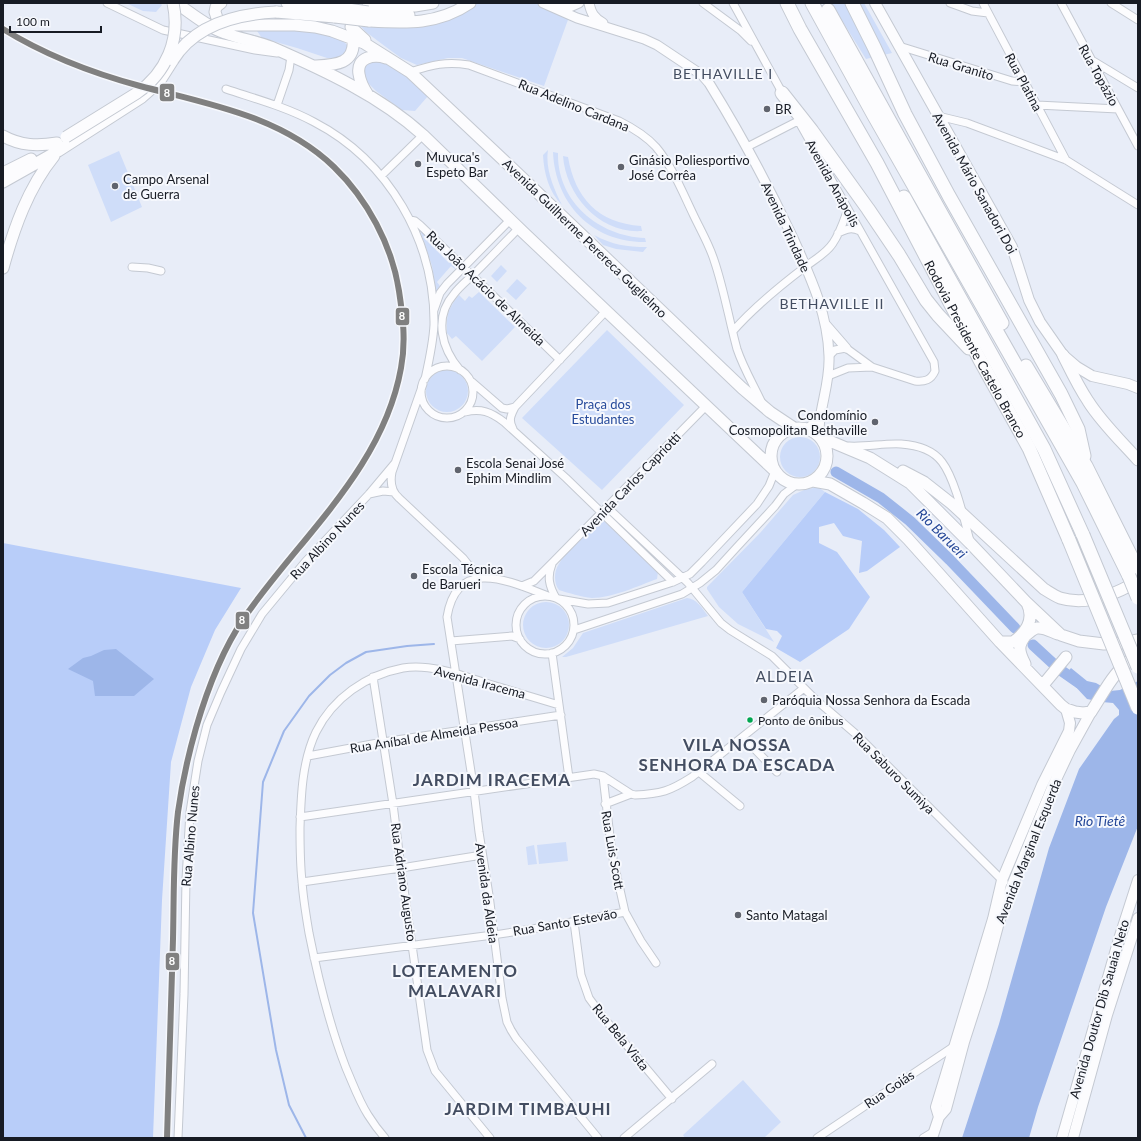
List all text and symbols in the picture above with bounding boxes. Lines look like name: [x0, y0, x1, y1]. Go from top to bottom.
scale bar: [10, 8, 101, 34]
text: 100 m: [16, 14, 50, 29]
street label: Rua Topázio: [1075, 41, 1123, 109]
street label: Rua Granito: [926, 48, 996, 84]
street label: Rua Platina: [1002, 50, 1046, 114]
district label: BETHAVILLE I: [673, 65, 773, 82]
street label: Rua Adelino Cardana: [516, 75, 632, 135]
line badge: 8: [159, 83, 175, 102]
text: 8: [164, 86, 170, 99]
place label: BR: [775, 101, 792, 117]
marker: BR: [762, 104, 772, 114]
street label: Avenida Mário Sanadori Doi: [929, 109, 1021, 257]
street label: Avenida Anápolis: [802, 136, 864, 230]
place label: Muvuca's Espeto Bar: [426, 149, 488, 180]
place label: Ginásio Poliesportivo José Corrêa: [629, 152, 750, 183]
street label: Avenida Guilherme Perereca Guglielmo: [500, 155, 670, 321]
marker: Muvuca's Espeto Bar: [413, 159, 423, 169]
marker: Ginásio Poliesportivo José Corrêa: [616, 162, 626, 172]
place label: Campo Arsenal de Guerra: [123, 171, 209, 202]
street label: Avenida Trindade: [758, 179, 814, 275]
marker: Campo Arsenal de Guerra: [110, 181, 120, 191]
street label: Rua João Acácio de Almeida: [423, 227, 549, 349]
street label: Rodovia Presidente Castelo Branco: [921, 257, 1030, 441]
district label: BETHAVILLE II: [779, 295, 885, 312]
line badge: 8: [395, 307, 410, 326]
text: 8: [399, 309, 405, 322]
park label: Praça dos Estudantes: [572, 396, 635, 427]
place label: Condomínio Cosmopolitan Bethaville: [729, 407, 867, 438]
marker: Condomínio Cosmopolitan Bethaville: [870, 417, 880, 427]
street label: Avenida Carlos Capriotti: [576, 429, 684, 539]
place label: Escola Senai José Ephim Mindlim: [466, 455, 564, 486]
marker: Escola Senai José Ephim Mindlim: [453, 465, 463, 475]
street label: Rua Albino Nunes: [287, 497, 368, 583]
water label: Rio Barueri: [913, 504, 971, 562]
place label: Escola Técnica de Barueri: [422, 561, 503, 592]
marker: Escola Técnica de Barueri: [409, 571, 419, 581]
line badge: 8: [235, 611, 250, 630]
text: 8: [239, 613, 245, 626]
street label: Avenida Iracema: [433, 662, 527, 702]
district label: ALDEIA: [756, 667, 814, 685]
place label: Paróquia Nossa Senhora da Escada: [772, 692, 970, 708]
marker: Paróquia Nossa Senhora da Escada: [759, 695, 769, 705]
place label: Ponto de ônibus: [758, 713, 844, 728]
street label: Rua Aníbal de Almeida Pessoa: [349, 714, 519, 756]
marker: Ponto de ônibus: [745, 715, 755, 725]
street label: Rua Saburo Sumiya: [850, 729, 938, 817]
district label: VILA NOSSA SENHORA DA ESCADA: [639, 734, 835, 775]
district label: JARDIM IRACEMA: [413, 769, 571, 790]
street label: Avenida Marginal Esquerda: [992, 776, 1064, 926]
street label: Rua Albino Nunes: [178, 784, 202, 887]
street label: Rua Luis Scott: [598, 809, 628, 891]
water label: Rio Tietê: [1075, 812, 1126, 829]
street label: Rua Adriano Augusto: [388, 822, 420, 942]
street label: Avenida da Aldeia: [472, 842, 502, 944]
street label: Rua Santo Estevão: [512, 905, 618, 939]
place label: Santo Matagal: [746, 907, 828, 923]
marker: Santo Matagal: [733, 910, 743, 920]
street label: Avenida Doutor Dib Sauaia Neto: [1066, 918, 1132, 1100]
line badge: 8: [165, 952, 180, 971]
text: 8: [169, 954, 175, 967]
district label: LOTEAMENTO MALAVARI: [392, 960, 518, 1001]
street label: Rua Bela Vista: [589, 1000, 653, 1074]
street label: Rua Goiás: [861, 1066, 917, 1112]
district label: JARDIM TIMBAUHI: [444, 1098, 612, 1119]

